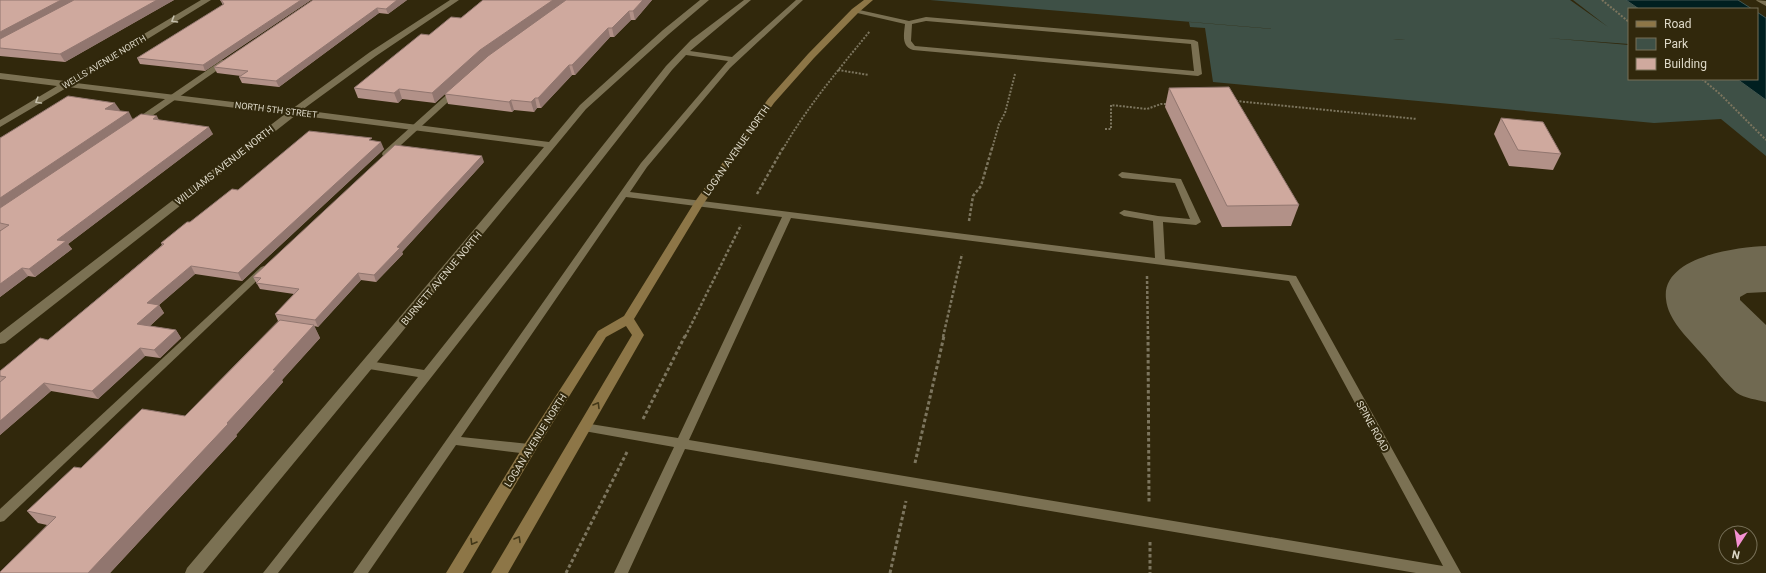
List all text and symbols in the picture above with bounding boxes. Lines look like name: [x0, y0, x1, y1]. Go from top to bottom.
legend: [1628, 8, 1758, 80]
one-way arrow: [171, 15, 178, 23]
text: Road: [1664, 17, 1692, 31]
street label: WELLS AVENUE NORTH: [60, 33, 148, 91]
text: Park: [1664, 37, 1689, 51]
text: Building: [1664, 57, 1707, 71]
one-way arrow: [35, 97, 42, 104]
street label: NORTH 5TH STREET: [234, 100, 318, 120]
street label: LOGAN AVENUE NORTH: [701, 103, 772, 198]
street label: WILLIAMS AVENUE NORTH: [173, 124, 276, 207]
street label: BURNETT AVENUE NORTH: [399, 229, 484, 327]
street label: LOGAN AVENUE NORTH: [502, 392, 569, 489]
street label: SPINE ROAD: [1354, 399, 1391, 454]
one-way arrow: [593, 402, 600, 409]
north arrow: [1718, 525, 1758, 565]
one-way arrow: [514, 536, 521, 543]
one-way arrow: [470, 538, 477, 545]
text: N: [1731, 547, 1741, 561]

